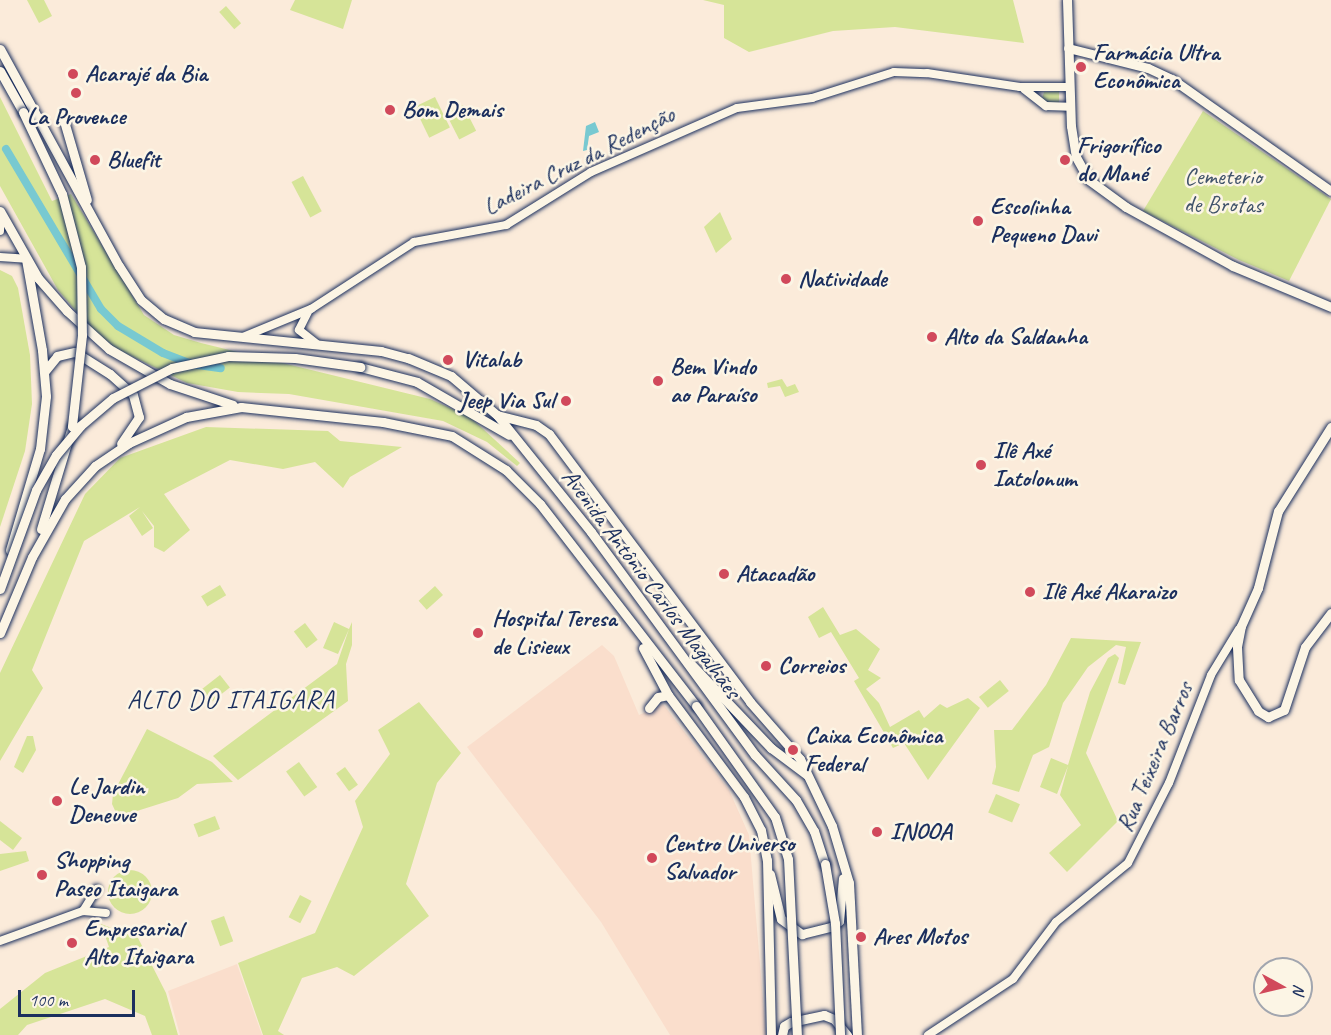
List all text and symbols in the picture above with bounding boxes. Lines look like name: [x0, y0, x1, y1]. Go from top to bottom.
place label: Farmácia Ultra Econômica: [1093, 39, 1221, 95]
place label: Acarajé da Bia: [85, 60, 207, 88]
marker: Farmácia Ultra Econômica: [1074, 60, 1088, 74]
marker: Acarajé da Bia: [66, 67, 80, 81]
marker: La Provence: [69, 86, 83, 100]
place label: Bom Demais: [402, 96, 502, 124]
street label: Ladeira Cruz da Redenção: [478, 100, 680, 222]
place label: La Provence: [26, 103, 126, 131]
marker: Bom Demais: [383, 103, 397, 117]
place label: Frigorífico do Mané: [1077, 132, 1160, 188]
place label: Bluefit: [107, 146, 160, 174]
marker: Bluefit: [88, 153, 102, 167]
marker: Frigorífico do Mané: [1058, 153, 1072, 167]
park label: Cemeterio de Brotas: [1184, 163, 1262, 219]
place label: Escolinha Pequeno Davi: [990, 193, 1097, 249]
marker: Escolinha Pequeno Davi: [971, 214, 985, 228]
place label: Natividade: [798, 265, 887, 293]
marker: Natividade: [779, 272, 793, 286]
place label: Alto da Saldanha: [944, 323, 1088, 351]
marker: Alto da Saldanha: [925, 330, 939, 344]
place label: Vitalab: [462, 346, 521, 374]
marker: Vitalab: [439, 351, 457, 369]
place label: Bem Vindo ao Paraíso: [670, 353, 756, 409]
marker: Bem Vindo ao Paraíso: [651, 374, 665, 388]
place label: Jeep Via Sul: [459, 387, 554, 415]
marker: Jeep Via Sul: [559, 394, 573, 408]
place label: Ilê Axé Iatolonum: [993, 437, 1076, 493]
marker: Ilê Axé Iatolonum: [974, 458, 988, 472]
street label: Avenida Antônio Carlos Magalhães: [555, 463, 747, 705]
place label: Atacadão: [736, 560, 814, 588]
marker: Atacadão: [717, 567, 731, 581]
place label: Ilê Axé Akaraizo: [1042, 578, 1176, 606]
marker: Ilê Axé Akaraizo: [1023, 585, 1037, 599]
place label: Hospital Teresa de Lisieux: [492, 605, 617, 661]
marker: Hospital Teresa de Lisieux: [469, 624, 487, 642]
place label: Correios: [778, 652, 845, 680]
marker: Correios: [759, 659, 773, 673]
street label: Rua Teixeira Barros: [1111, 678, 1199, 836]
district label: ALTO DO ITAIGARA: [127, 684, 335, 716]
place label: Caixa Econômica Federal: [805, 722, 943, 778]
marker: Caixa Econômica Federal: [786, 743, 800, 757]
place label: Le Jardin Deneuve: [69, 773, 145, 829]
marker: Le Jardin Deneuve: [50, 794, 64, 808]
place label: INOOA: [890, 818, 951, 846]
marker: INOOA: [868, 823, 886, 841]
place label: Centro Universo Salvador: [664, 830, 795, 886]
place label: Shopping Paseo Itaigara: [54, 847, 177, 903]
marker: Centro Universo Salvador: [645, 851, 659, 865]
marker: Shopping Paseo Itaigara: [35, 868, 49, 882]
place label: Empresarial Alto Itaigara: [84, 915, 195, 971]
place label: Ares Motos: [873, 923, 967, 951]
marker: Ares Motos: [854, 930, 868, 944]
marker: Empresarial Alto Itaigara: [65, 936, 79, 950]
north arrow: [1253, 957, 1313, 1017]
scale bar: [21, 978, 138, 1016]
text: N: [1288, 983, 1309, 996]
text: 100 m: [29, 989, 68, 1011]

